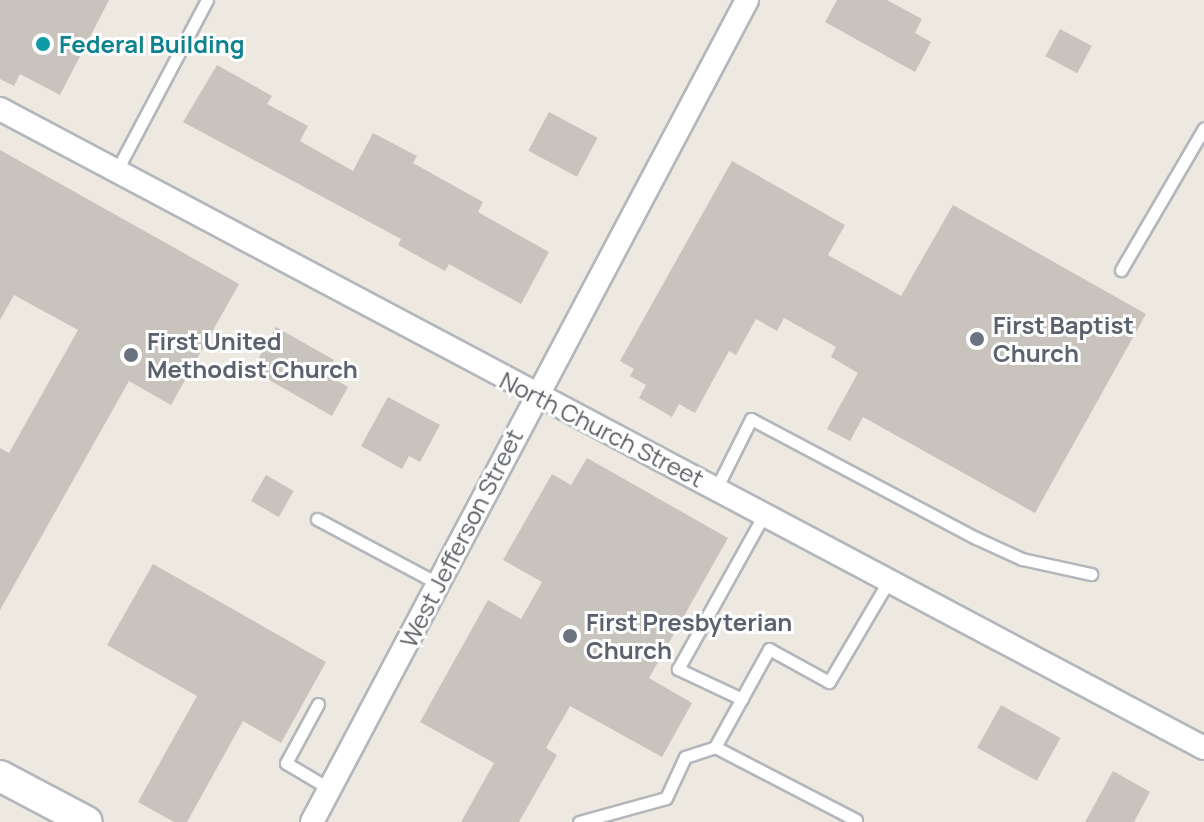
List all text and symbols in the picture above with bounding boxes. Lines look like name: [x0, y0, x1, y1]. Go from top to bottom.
place label: Federal Building: [59, 30, 244, 58]
marker: Federal Building: [34, 35, 52, 53]
place label: First Baptist Church: [993, 311, 1134, 367]
place label: First United Methodist Church: [147, 327, 358, 383]
marker: First Baptist Church: [968, 330, 986, 348]
marker: First United Methodist Church: [122, 346, 140, 364]
street label: North Church Street: [495, 365, 709, 493]
street label: West Jefferson Street: [393, 424, 529, 652]
place label: First Presbyterian Church: [586, 608, 792, 664]
marker: First Presbyterian Church: [561, 627, 579, 645]

